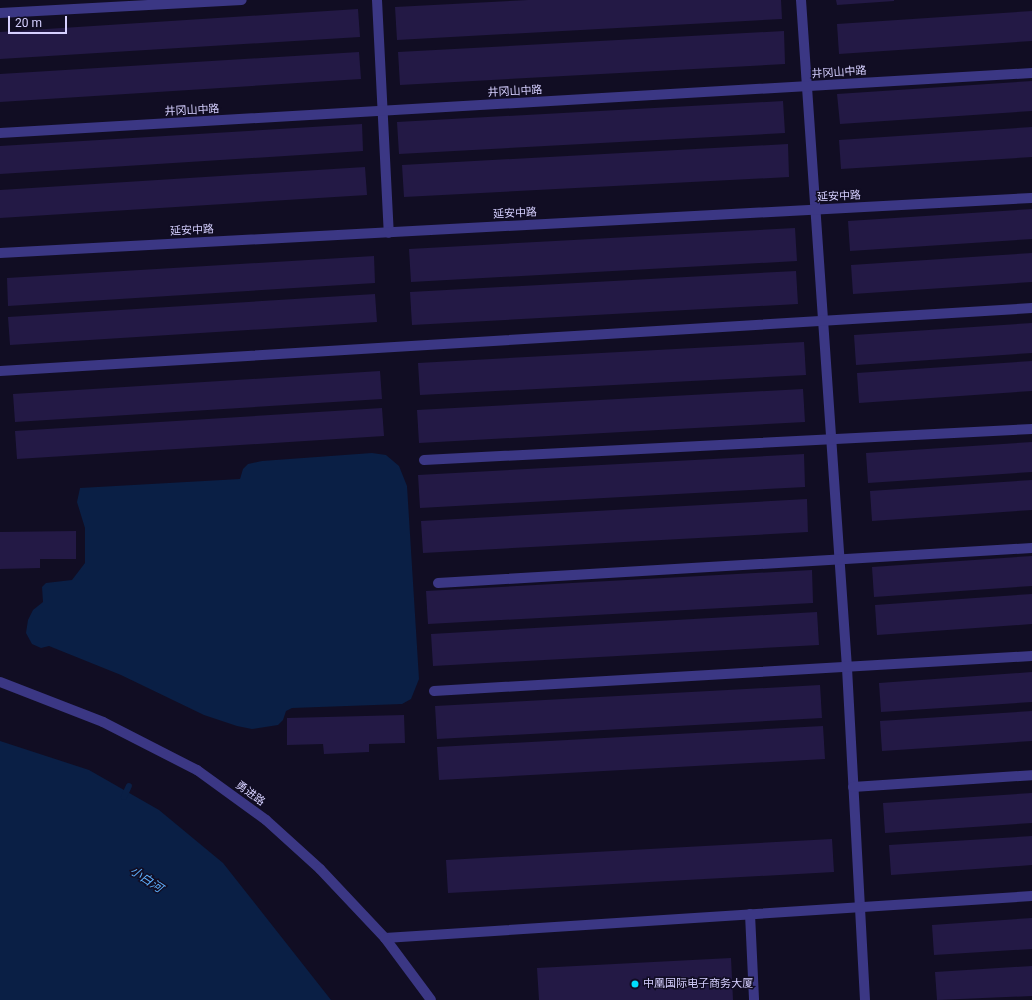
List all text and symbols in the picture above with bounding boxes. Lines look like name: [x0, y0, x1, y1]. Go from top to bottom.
scale bar: [10, 8, 69, 34]
text: 20 m: [15, 16, 42, 30]
street label: 井冈山中路: [811, 64, 867, 82]
street label: 井冈山中路: [487, 84, 543, 100]
street label: 井冈山中路: [164, 103, 220, 119]
street label: 延安中路: [817, 189, 861, 205]
street label: 延安中路: [493, 206, 537, 222]
street label: 延安中路: [170, 223, 214, 239]
street label: 勇进路: [233, 779, 267, 809]
water label: 小白河: [127, 864, 165, 896]
place label: 中凰国际电子商务大厦: [643, 977, 753, 991]
marker: 中凰国际电子商务大厦: [630, 979, 640, 989]

